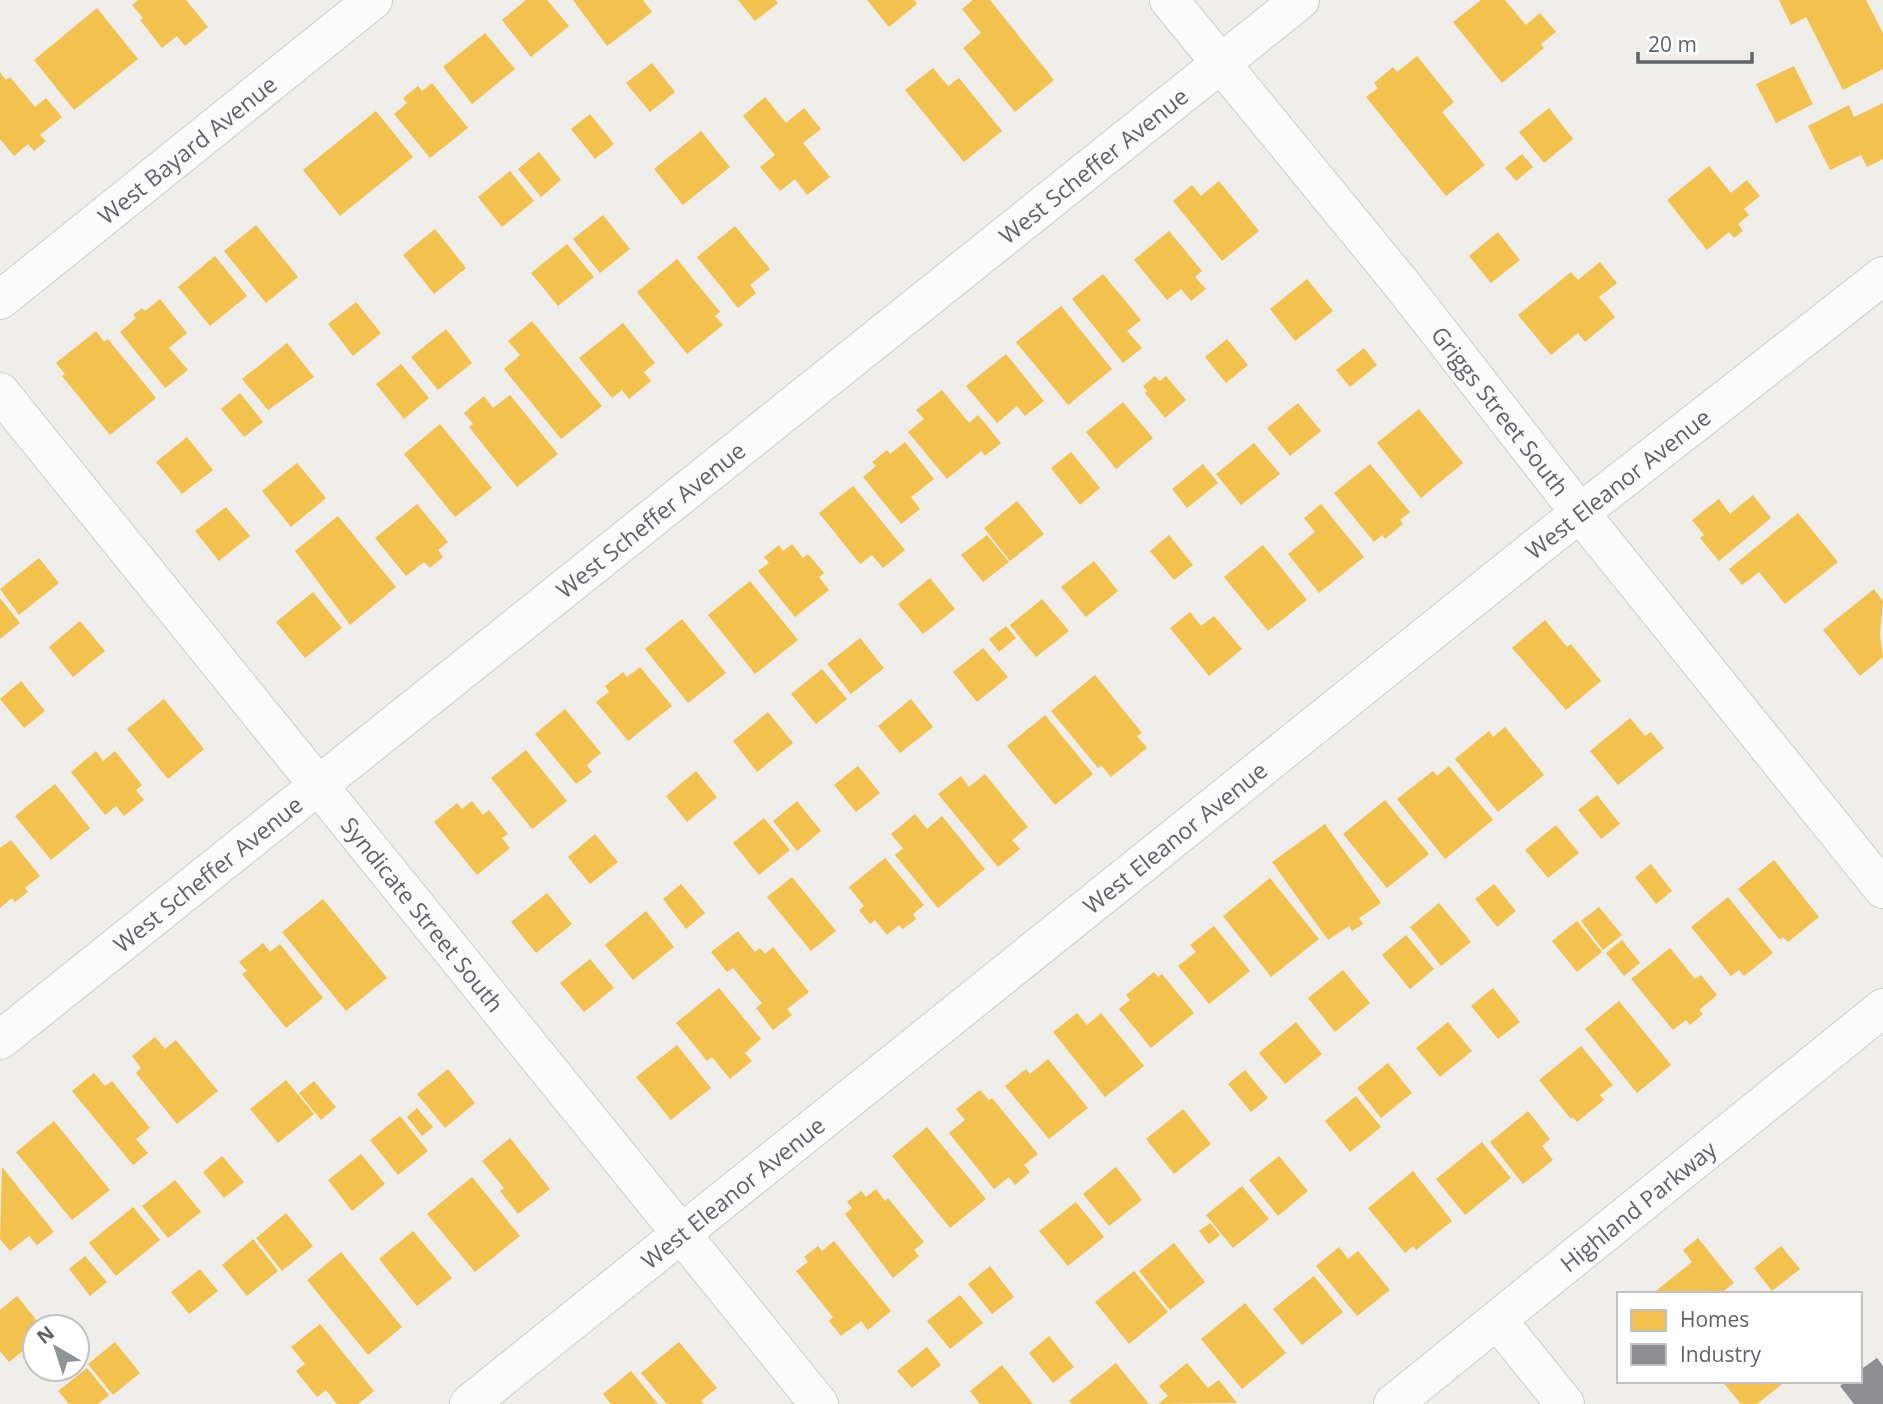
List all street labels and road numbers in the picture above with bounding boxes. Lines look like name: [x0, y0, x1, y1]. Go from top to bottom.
street label: West Bayard Avenue: [91, 68, 283, 231]
street label: West Scheffer Avenue: [992, 80, 1195, 251]
street label: Griggs Street South: [1424, 319, 1577, 502]
street label: West Eleanor Avenue: [1518, 401, 1717, 566]
street label: West Scheffer Avenue: [549, 434, 752, 605]
street label: West Eleanor Avenue: [1076, 754, 1273, 921]
street label: West Scheffer Avenue: [106, 788, 309, 959]
street label: Syndicate Street South: [334, 810, 511, 1019]
street label: West Eleanor Avenue: [634, 1109, 831, 1276]
street label: Highland Parkway: [1553, 1133, 1723, 1279]

